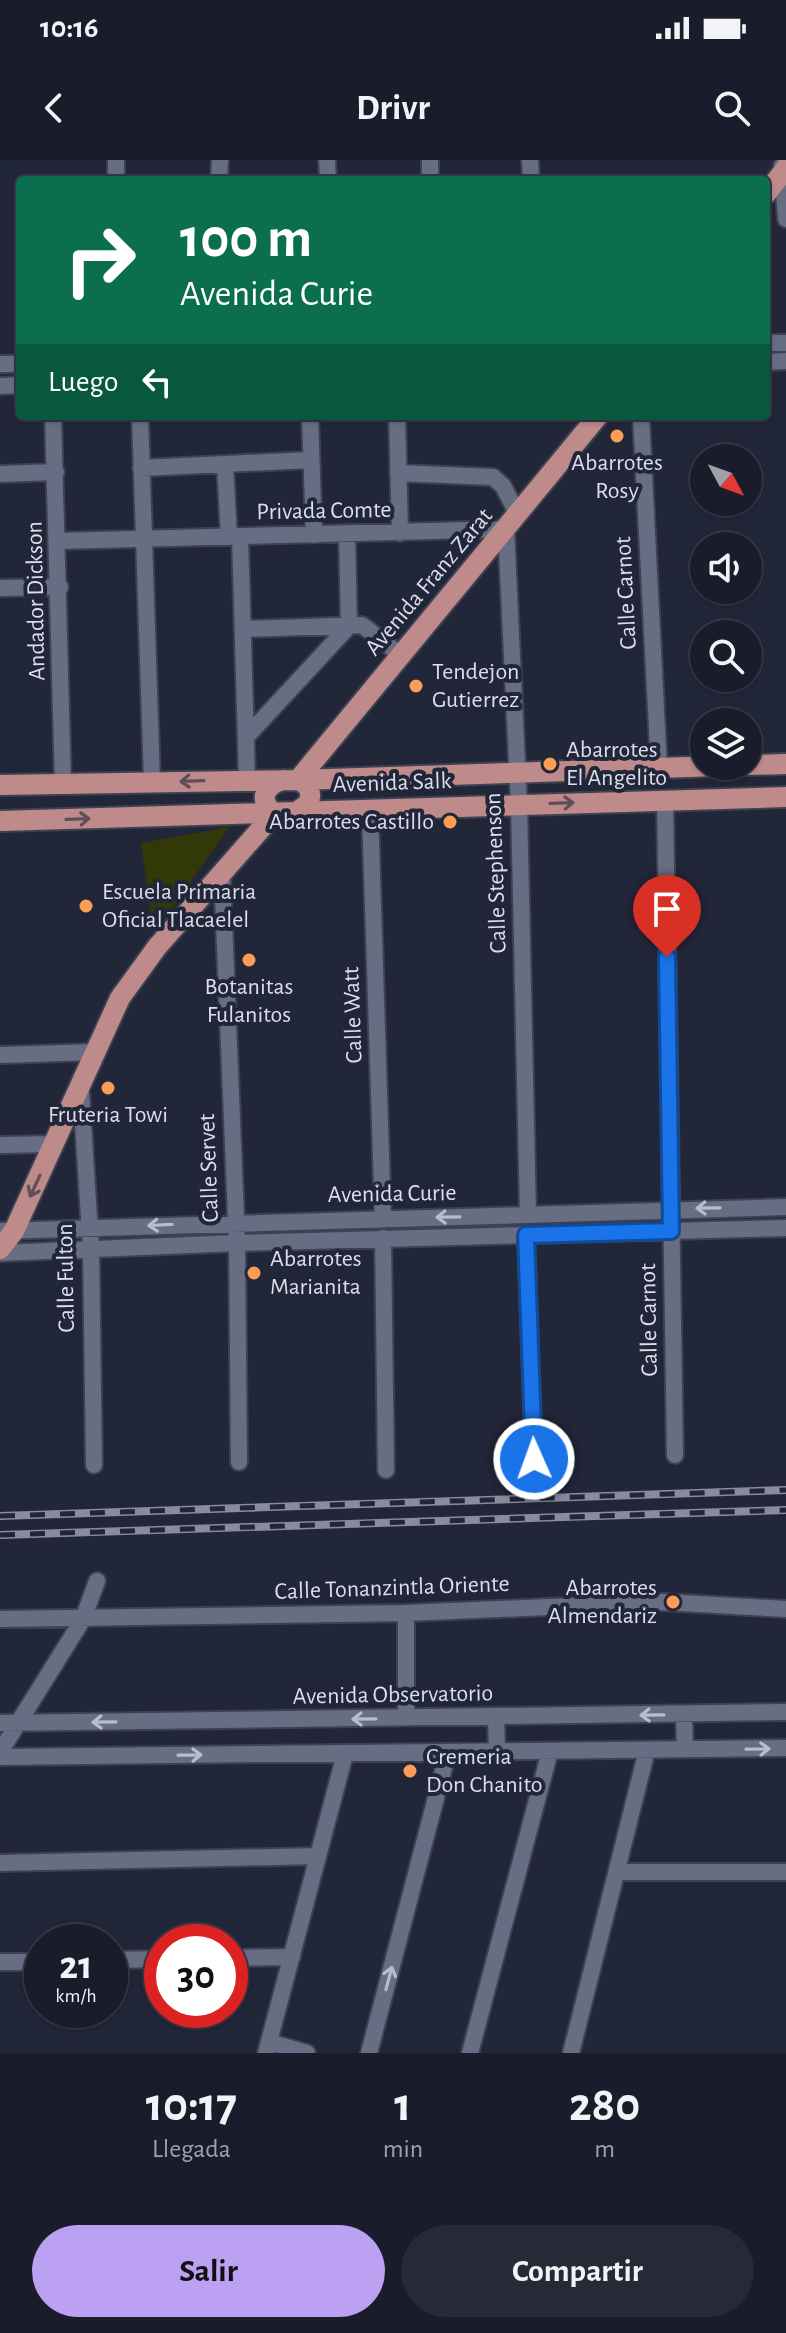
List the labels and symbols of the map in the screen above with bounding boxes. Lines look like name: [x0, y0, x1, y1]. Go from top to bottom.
marker: Abarrotes Rosy: [608, 427, 626, 445]
north arrow: [690, 444, 762, 516]
place label: Abarrotes Rosy: [571, 451, 663, 503]
street label: Privada Comte: [256, 498, 392, 524]
street label: Avenida Franz Zarat: [361, 504, 498, 660]
street label: Andador Dickson: [23, 521, 49, 681]
street label: Calle Carnot: [611, 535, 641, 650]
place label: Tendejon Gutierrez: [432, 660, 519, 712]
marker: Tendejon Gutierrez: [407, 677, 425, 695]
place label: Abarrotes El Angelito: [566, 738, 667, 790]
marker: Abarrotes El Angelito: [541, 755, 559, 773]
street label: Avenida Salk: [332, 769, 452, 797]
one-way arrow: [179, 773, 206, 789]
street label: Calle Stephenson: [481, 792, 511, 954]
one-way arrow: [548, 796, 575, 811]
place label: Abarrotes Castillo: [269, 810, 434, 834]
one-way arrow: [64, 812, 91, 827]
marker: Abarrotes Castillo: [441, 813, 459, 831]
pin: [633, 875, 701, 957]
place label: Escuela Primaria Oficial Tlacaelel: [102, 880, 256, 932]
marker: Escuela Primaria Oficial Tlacaelel: [77, 897, 95, 915]
marker: Botanitas Fulanitos: [240, 951, 258, 969]
street label: Calle Watt: [339, 966, 367, 1064]
place label: Botanitas Fulanitos: [205, 975, 293, 1027]
marker: Fruteria Towi: [99, 1079, 117, 1097]
place label: Fruteria Towi: [48, 1103, 168, 1127]
street label: Calle Servet: [195, 1113, 223, 1223]
one-way arrow: [27, 1174, 42, 1198]
street label: Avenida Curie: [327, 1181, 457, 1207]
one-way arrow: [695, 1200, 722, 1216]
one-way arrow: [435, 1209, 462, 1225]
one-way arrow: [147, 1218, 174, 1233]
street label: Calle Fulton: [53, 1223, 79, 1333]
place label: Abarrotes Marianita: [270, 1247, 362, 1299]
street label: Calle Carnot: [636, 1263, 662, 1377]
marker: Abarrotes Marianita: [245, 1264, 263, 1282]
position arrow: [492, 1417, 576, 1501]
street label: Calle Tonanzintla Oriente: [274, 1572, 510, 1604]
place label: Abarrotes Almendariz: [548, 1576, 657, 1628]
marker: Abarrotes Almendariz: [664, 1593, 682, 1611]
street label: Avenida Observatorio: [293, 1681, 493, 1709]
one-way arrow: [639, 1708, 666, 1723]
one-way arrow: [351, 1711, 378, 1727]
one-way arrow: [91, 1714, 118, 1730]
one-way arrow: [744, 1741, 771, 1756]
place label: Cremeria Don Chanito: [426, 1745, 543, 1797]
one-way arrow: [176, 1747, 203, 1763]
marker: Cremeria Don Chanito: [401, 1762, 419, 1780]
speed limit sign: 30: [144, 1924, 248, 2028]
one-way arrow: [382, 1965, 397, 1991]

